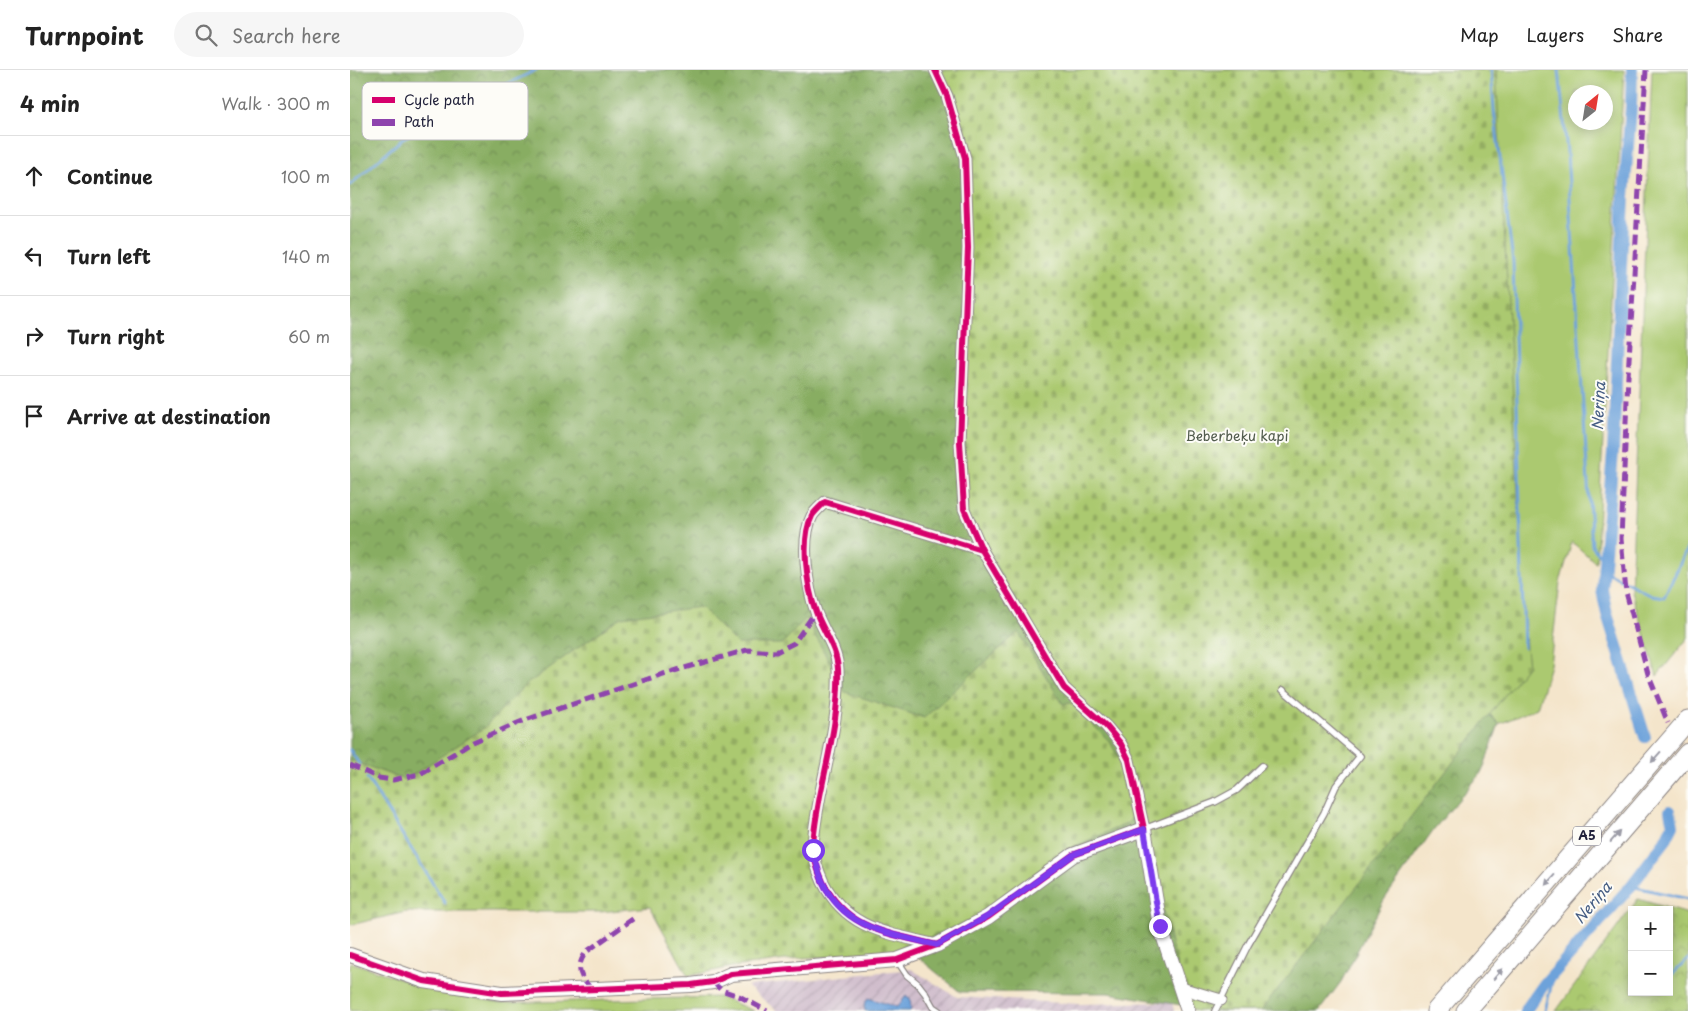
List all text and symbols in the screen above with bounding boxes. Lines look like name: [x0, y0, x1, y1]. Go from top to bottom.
search box: [174, 12, 524, 57]
text: Turnpoint: [25, 17, 144, 53]
icon: search: [192, 21, 220, 49]
text: Search here: [232, 21, 341, 49]
text: Map: [1460, 21, 1499, 48]
text: Layers: [1527, 21, 1584, 48]
text: Share: [1612, 21, 1663, 48]
legend: [362, 82, 528, 140]
north arrow: [1568, 85, 1613, 130]
text: 4 min: [20, 87, 80, 119]
text: Cycle path: [404, 89, 475, 110]
text: Walk · 300 m: [221, 91, 330, 115]
text: Path: [404, 111, 434, 132]
icon: ahead: [20, 162, 48, 190]
text: Continue: [67, 162, 153, 190]
text: 100 m: [281, 164, 330, 188]
icon: left: [20, 242, 48, 270]
text: Turn left: [67, 242, 151, 270]
text: 140 m: [282, 244, 330, 268]
icon: right: [20, 322, 48, 350]
text: Turn right: [67, 322, 165, 350]
text: 60 m: [288, 324, 330, 348]
water label: Neriņa: [1585, 380, 1610, 431]
icon: arrive: [20, 402, 48, 430]
text: Arrive at destination: [67, 402, 271, 430]
park label: Beberbeķu kapi: [1185, 425, 1289, 446]
one-way arrow: [1650, 751, 1662, 763]
road number: A5: [1573, 826, 1601, 846]
one-way arrow: [1609, 831, 1620, 844]
route start: [802, 839, 825, 862]
one-way arrow: [1544, 873, 1555, 886]
water label: Neriņa: [1567, 876, 1617, 928]
map controls: [1628, 906, 1673, 996]
button: +: [1628, 906, 1673, 951]
route end: [1149, 915, 1172, 938]
button: −: [1628, 951, 1673, 996]
one-way arrow: [1492, 968, 1503, 981]

